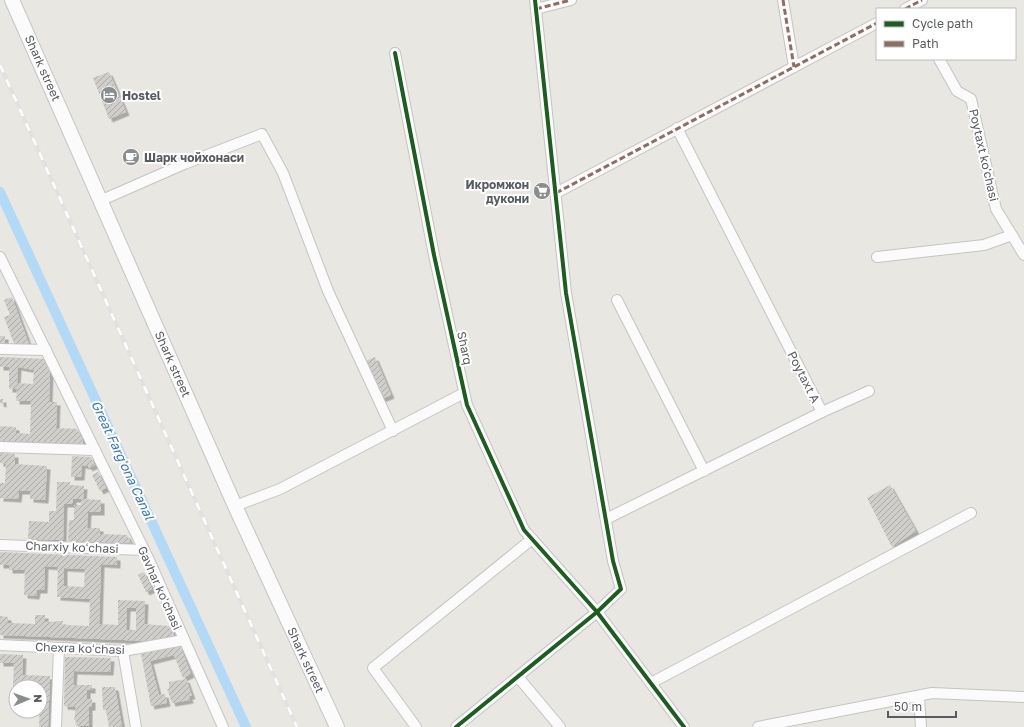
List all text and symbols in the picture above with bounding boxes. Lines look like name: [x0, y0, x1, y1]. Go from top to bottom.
legend: [876, 8, 1016, 60]
text: Cycle path: [912, 16, 973, 31]
street label: Shark street: [22, 33, 64, 104]
text: Path: [912, 36, 939, 51]
hotel icon: Hostel: [99, 85, 119, 105]
place label: Hostel: [122, 88, 161, 103]
street label: Poytaxt ko'chasi: [966, 107, 1002, 203]
cafe icon: Шарк чойхонаси: [121, 147, 141, 167]
place label: Шарк чойхонаси: [144, 150, 244, 165]
place label: Икромжон дукони: [466, 177, 529, 206]
supermarket icon: Икромжон дукони: [532, 181, 552, 201]
street label: Shark street: [152, 329, 194, 400]
street label: Sharq: [454, 330, 476, 366]
street label: Poytaxt A: [785, 349, 823, 405]
water label: Great Farg'ona Canal: [88, 398, 158, 523]
street label: Charxiy koʻchasi: [25, 538, 119, 556]
street label: Gavhar koʻchasi: [135, 544, 185, 632]
street label: Shark street: [284, 625, 328, 695]
street label: Chexra koʻchasi: [35, 639, 125, 657]
north arrow: [8, 679, 48, 719]
scale bar: [888, 693, 956, 719]
text: N: [32, 694, 45, 703]
text: 50 m: [894, 699, 922, 714]

